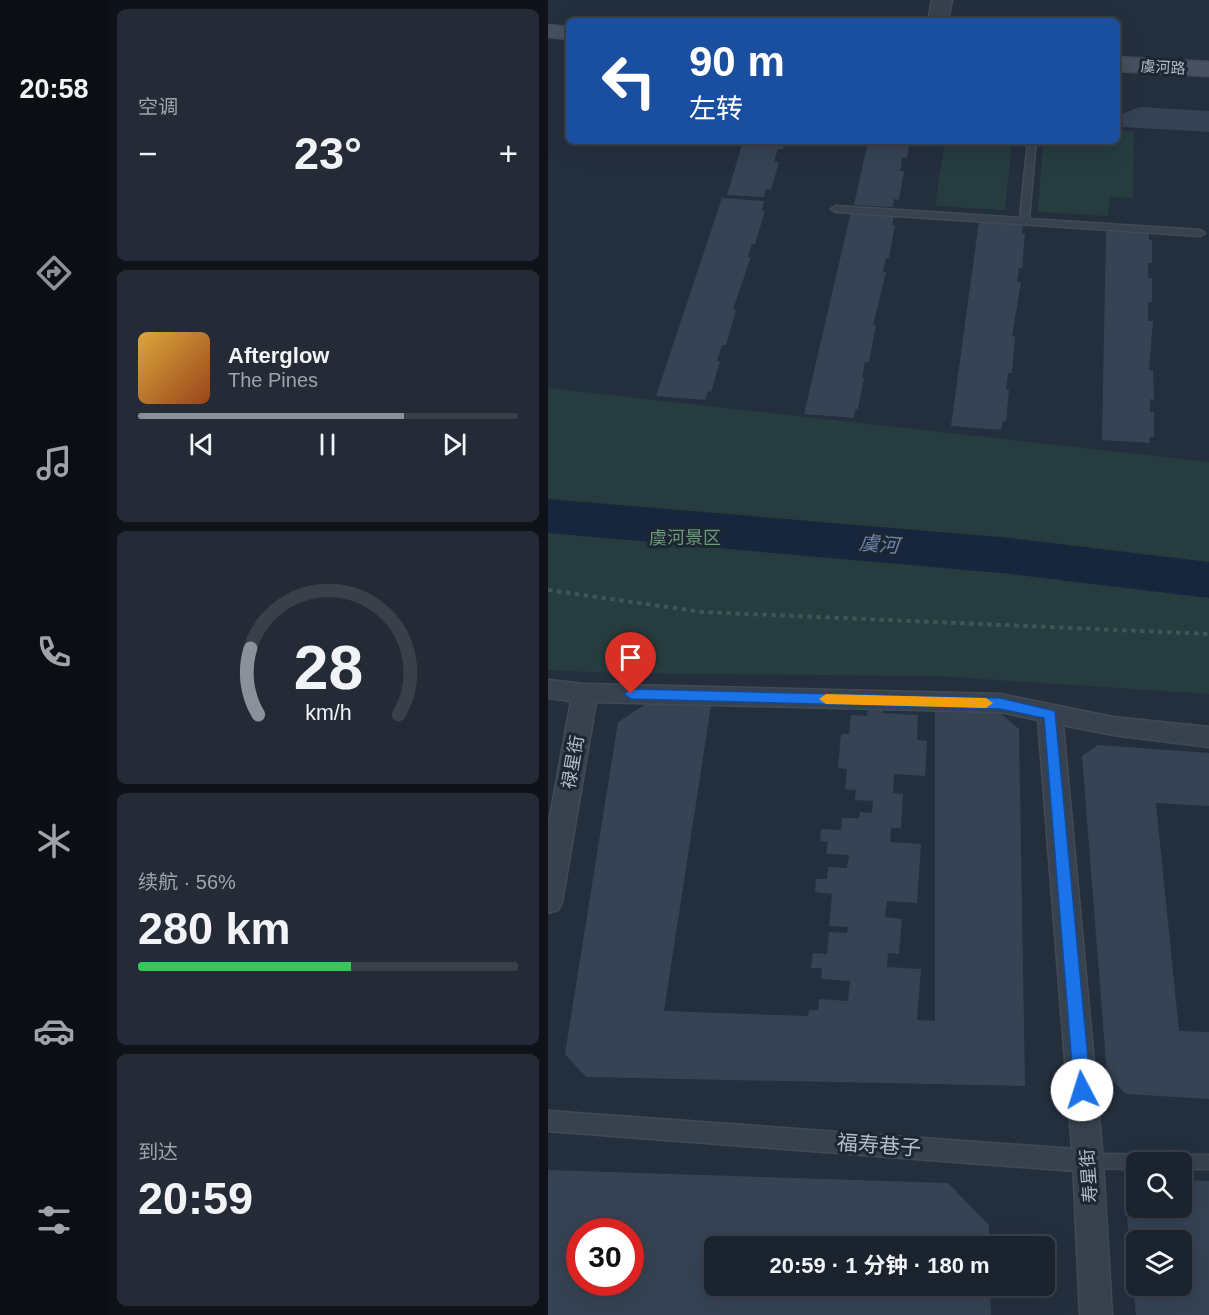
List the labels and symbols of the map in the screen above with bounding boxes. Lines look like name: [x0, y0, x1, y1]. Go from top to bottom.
street label: 虞河路: [1140, 57, 1186, 77]
park label: 虞河景区: [649, 528, 721, 548]
water label: 虞河: [858, 531, 904, 557]
pin: [605, 632, 656, 694]
street label: 禄星街: [558, 734, 588, 790]
position arrow: [1050, 1058, 1114, 1122]
street label: 福寿巷子: [836, 1131, 922, 1159]
street label: 寿星街: [1077, 1148, 1101, 1204]
speed limit sign: 30: [566, 1218, 644, 1296]

